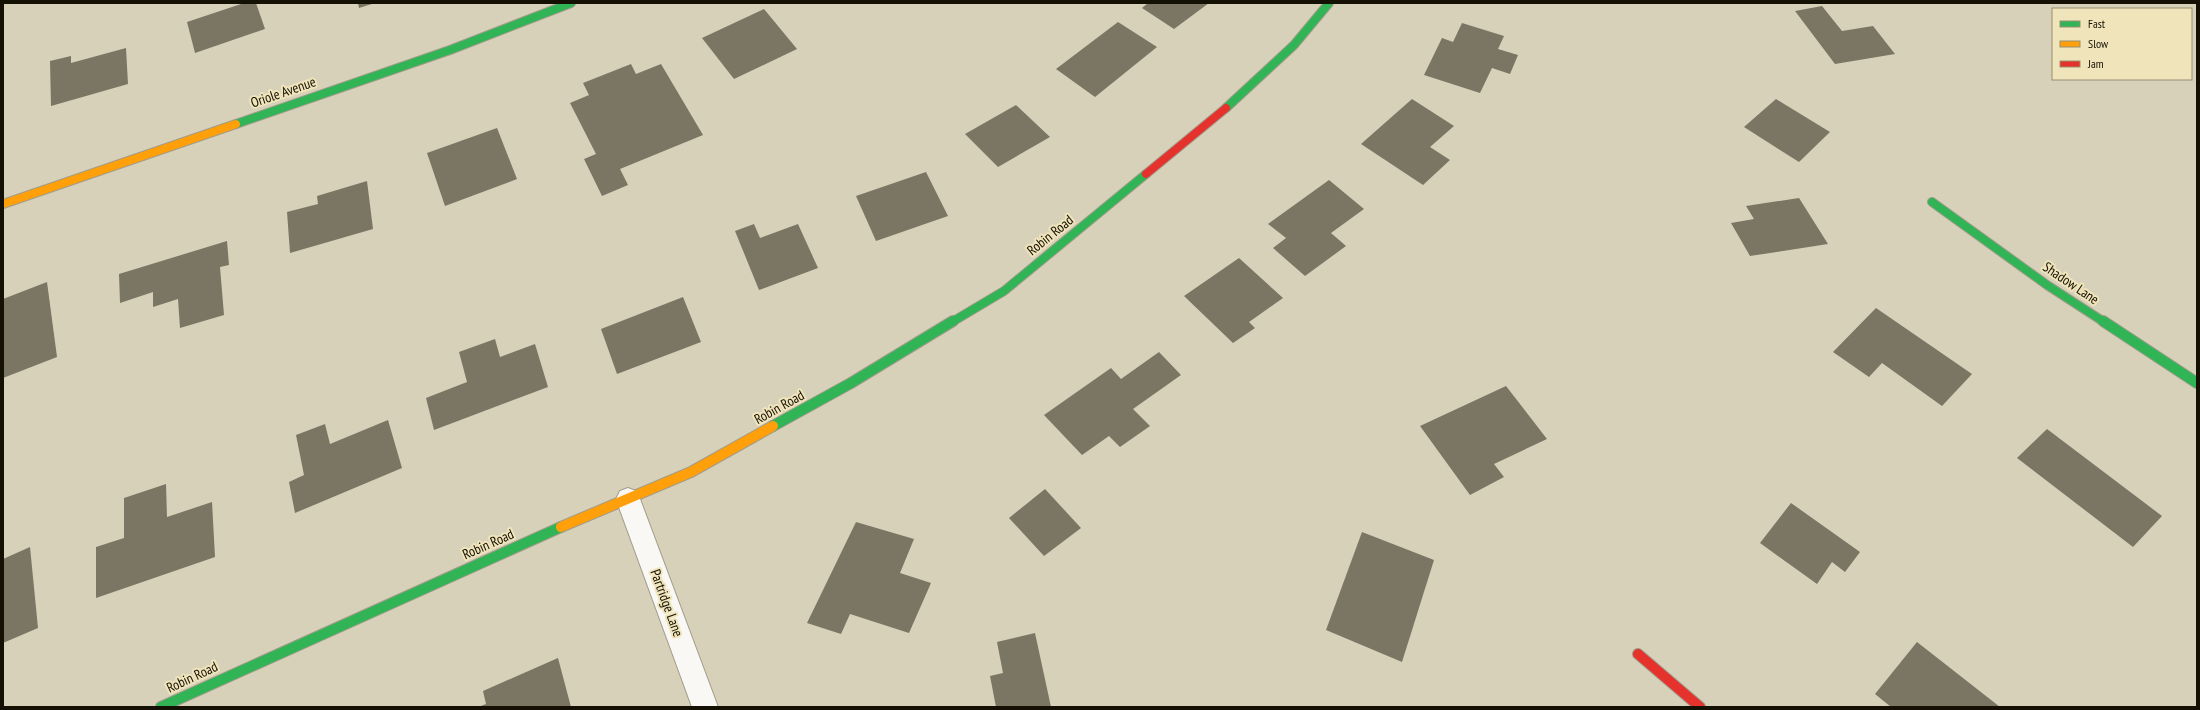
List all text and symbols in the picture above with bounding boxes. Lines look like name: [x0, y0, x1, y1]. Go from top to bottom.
legend: [2052, 8, 2192, 80]
text: Fast: [2088, 16, 2106, 31]
text: Slow: [2088, 36, 2109, 51]
text: Jam: [2087, 56, 2104, 71]
street label: Oriole Avenue: [248, 72, 318, 112]
street label: Robin Road: [1023, 211, 1077, 259]
street label: Shadow Lane: [2040, 258, 2103, 308]
street label: Robin Road: [751, 386, 807, 428]
street label: Robin Road: [460, 525, 516, 563]
street label: Partridge Lane: [646, 567, 688, 639]
street label: Robin Road: [164, 657, 220, 697]

